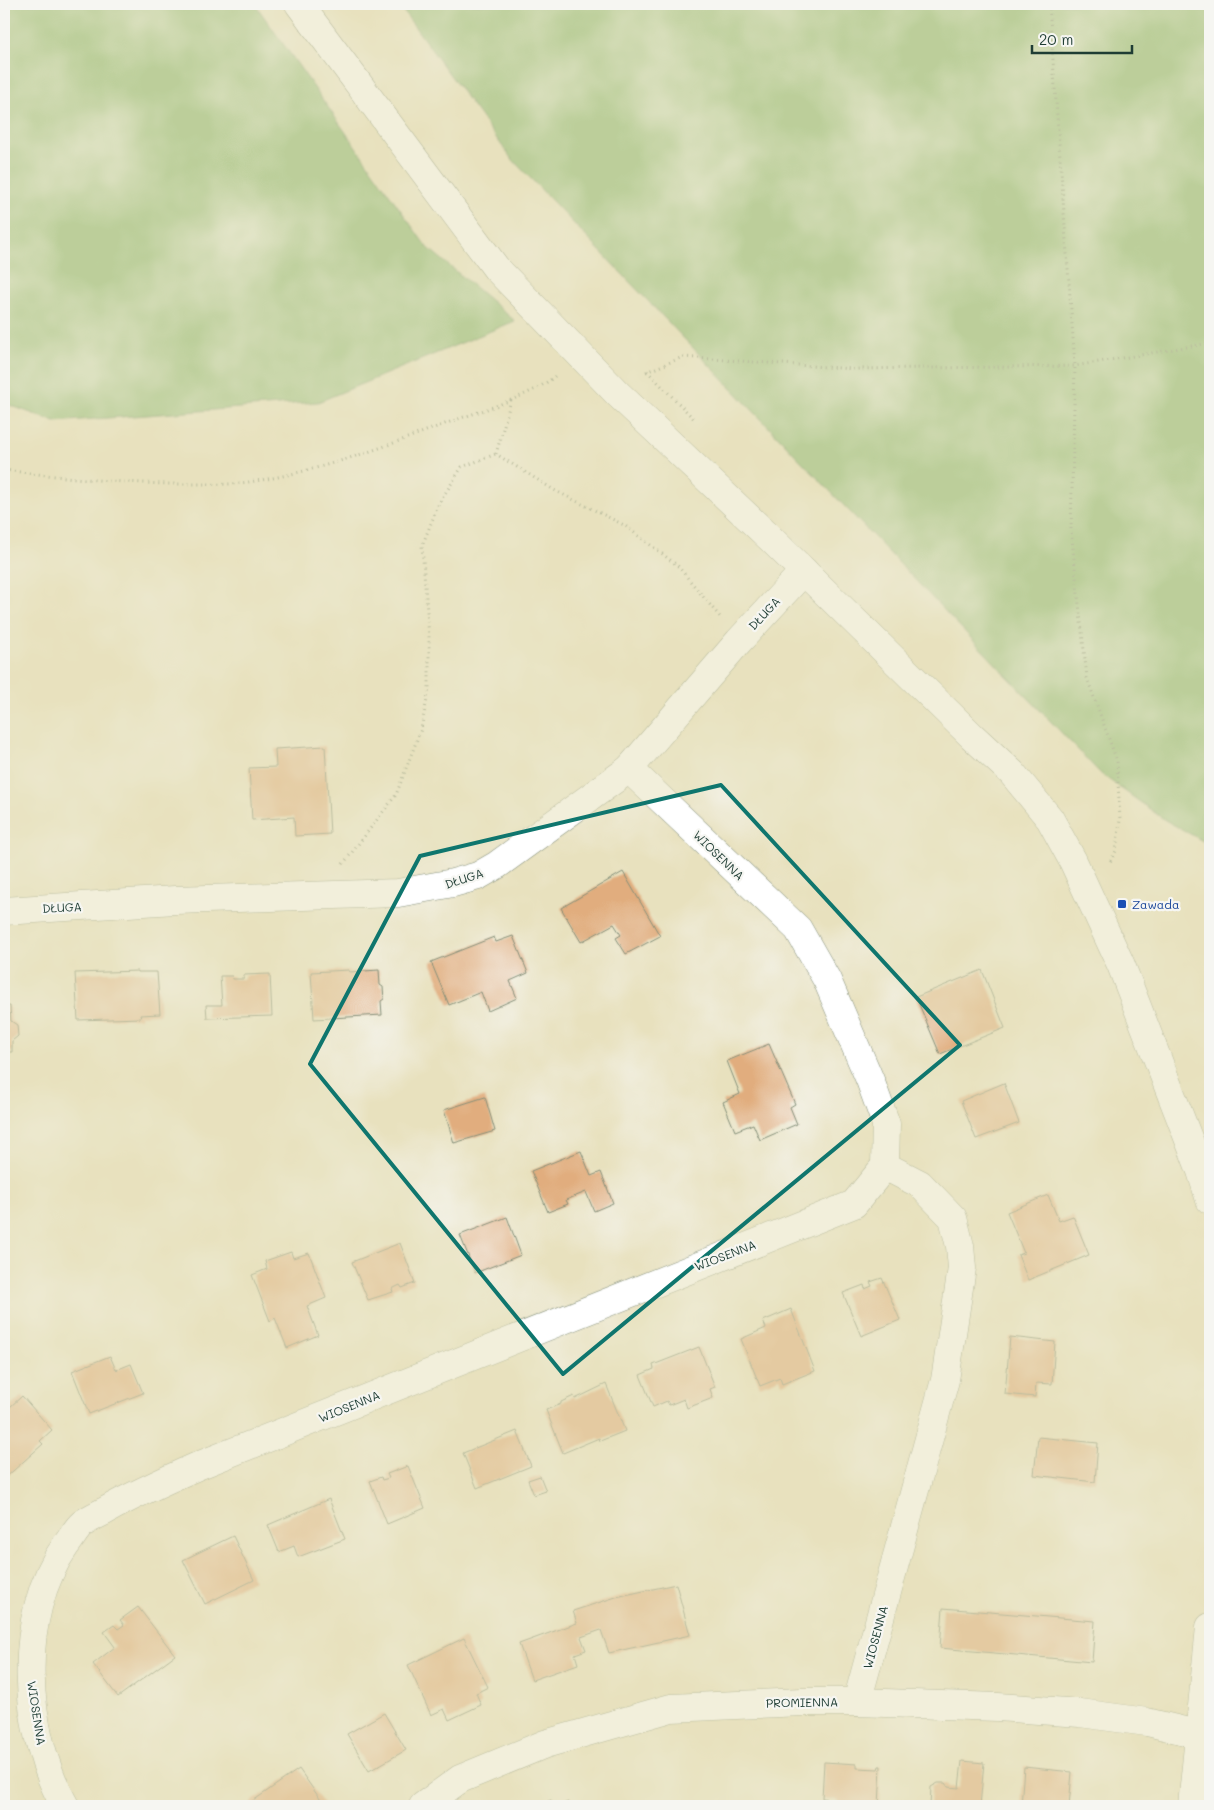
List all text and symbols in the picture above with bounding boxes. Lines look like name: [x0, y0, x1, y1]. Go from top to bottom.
scale bar: [1032, 22, 1132, 54]
text: 20 m: [1039, 29, 1073, 49]
street label: DŁUGA: [745, 593, 783, 633]
street label: WIOSENNA: [690, 827, 748, 883]
street label: DŁUGA: [443, 864, 485, 892]
place label: Zawada: [1132, 896, 1179, 912]
street label: DŁUGA: [42, 898, 82, 916]
marker: Zawada: [1116, 898, 1128, 910]
street label: WIOSENNA: [692, 1236, 758, 1274]
street label: WIOSENNA: [316, 1386, 382, 1426]
street label: WIOSENNA: [859, 1604, 891, 1670]
street label: WIOSENNA: [24, 1680, 50, 1746]
street label: PROMIENNA: [766, 1693, 838, 1711]

